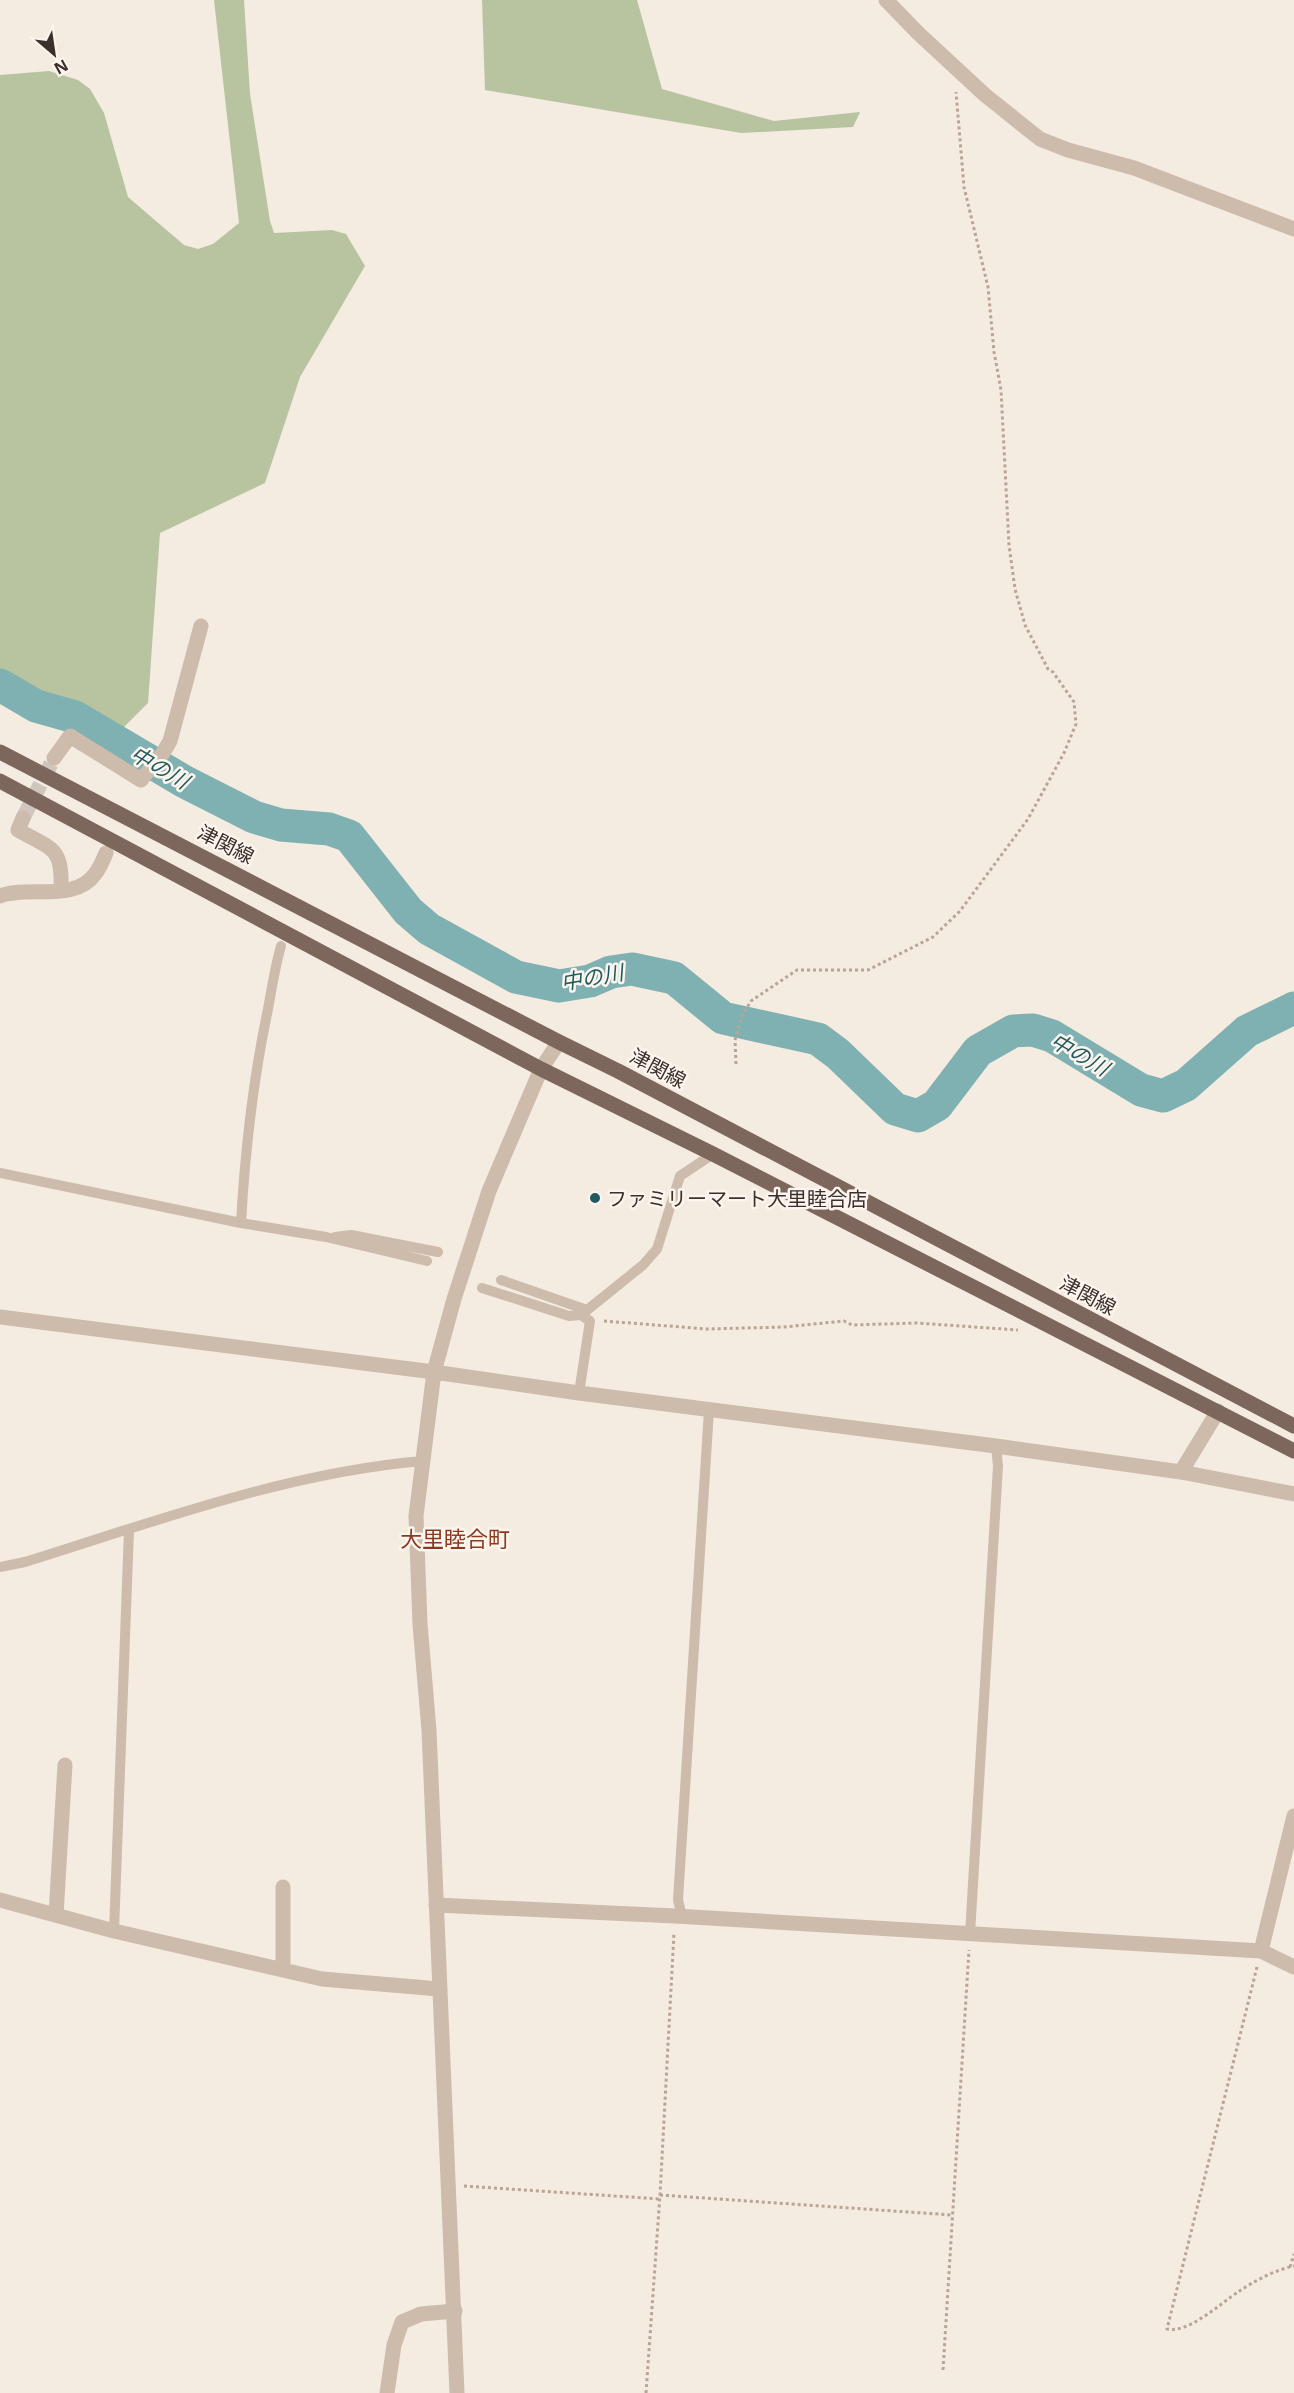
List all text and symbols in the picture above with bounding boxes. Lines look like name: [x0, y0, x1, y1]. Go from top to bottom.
north arrow: [24, 24, 84, 84]
text: N: [50, 54, 72, 80]
water label: 中の川: [126, 739, 196, 796]
street label: 津関線: [193, 818, 259, 870]
water label: 中の川: [559, 957, 627, 996]
water label: 中の川: [1046, 1026, 1116, 1083]
street label: 津関線: [625, 1042, 691, 1094]
place label: ファミリーマート大里睦合店: [607, 1185, 867, 1212]
marker: ファミリーマート大里睦合店: [588, 1191, 602, 1205]
street label: 津関線: [1055, 1269, 1121, 1321]
district label: 大里睦合町: [400, 1523, 510, 1553]

